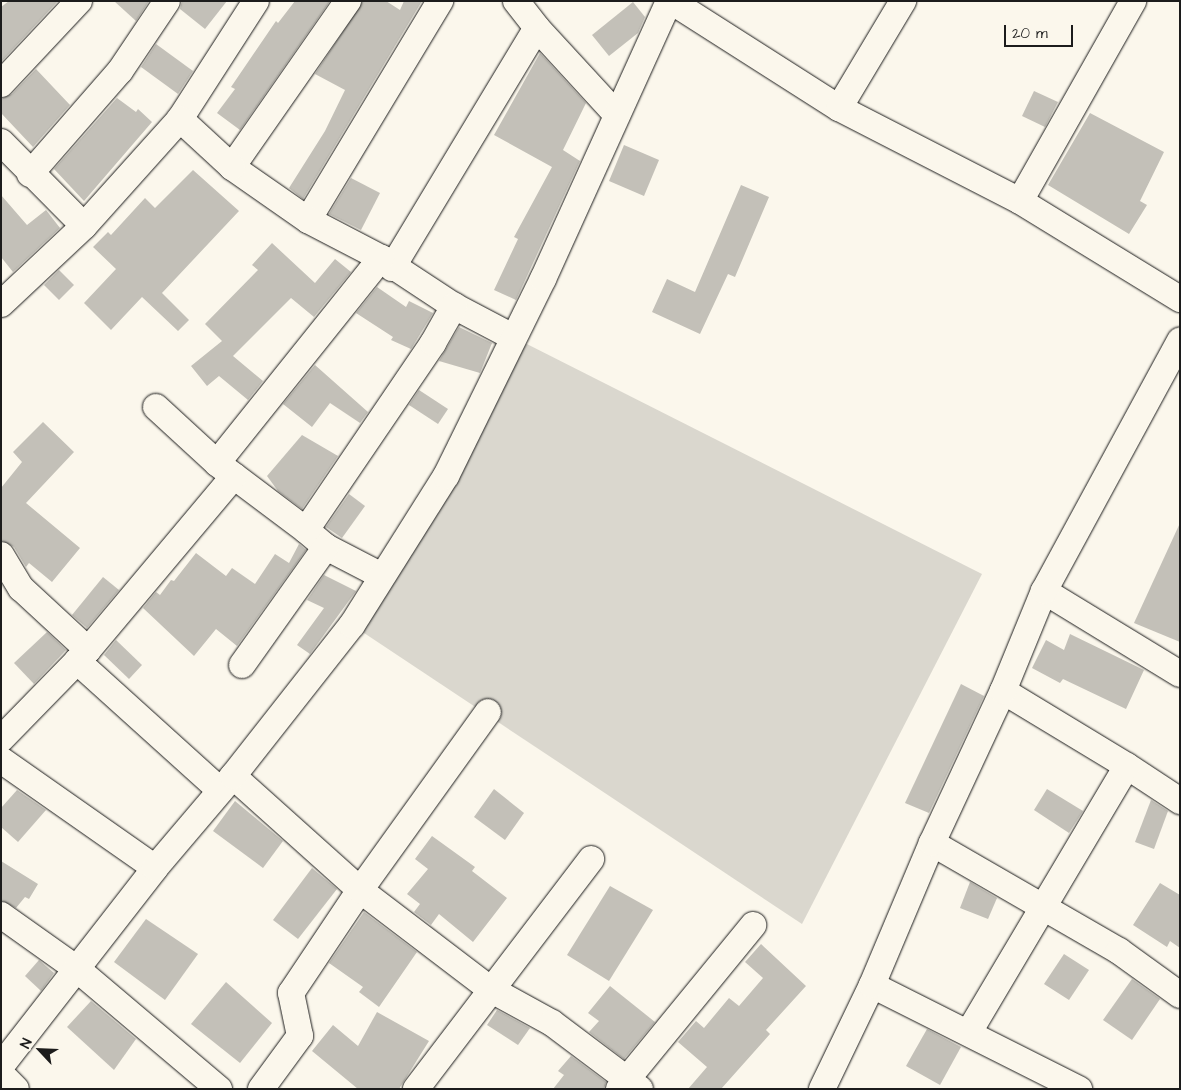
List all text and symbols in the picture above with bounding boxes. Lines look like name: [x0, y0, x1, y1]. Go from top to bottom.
scale bar: [1006, 15, 1075, 47]
text: 20 m: [1012, 23, 1048, 44]
north arrow: [15, 1025, 65, 1075]
text: N: [15, 1035, 37, 1052]

